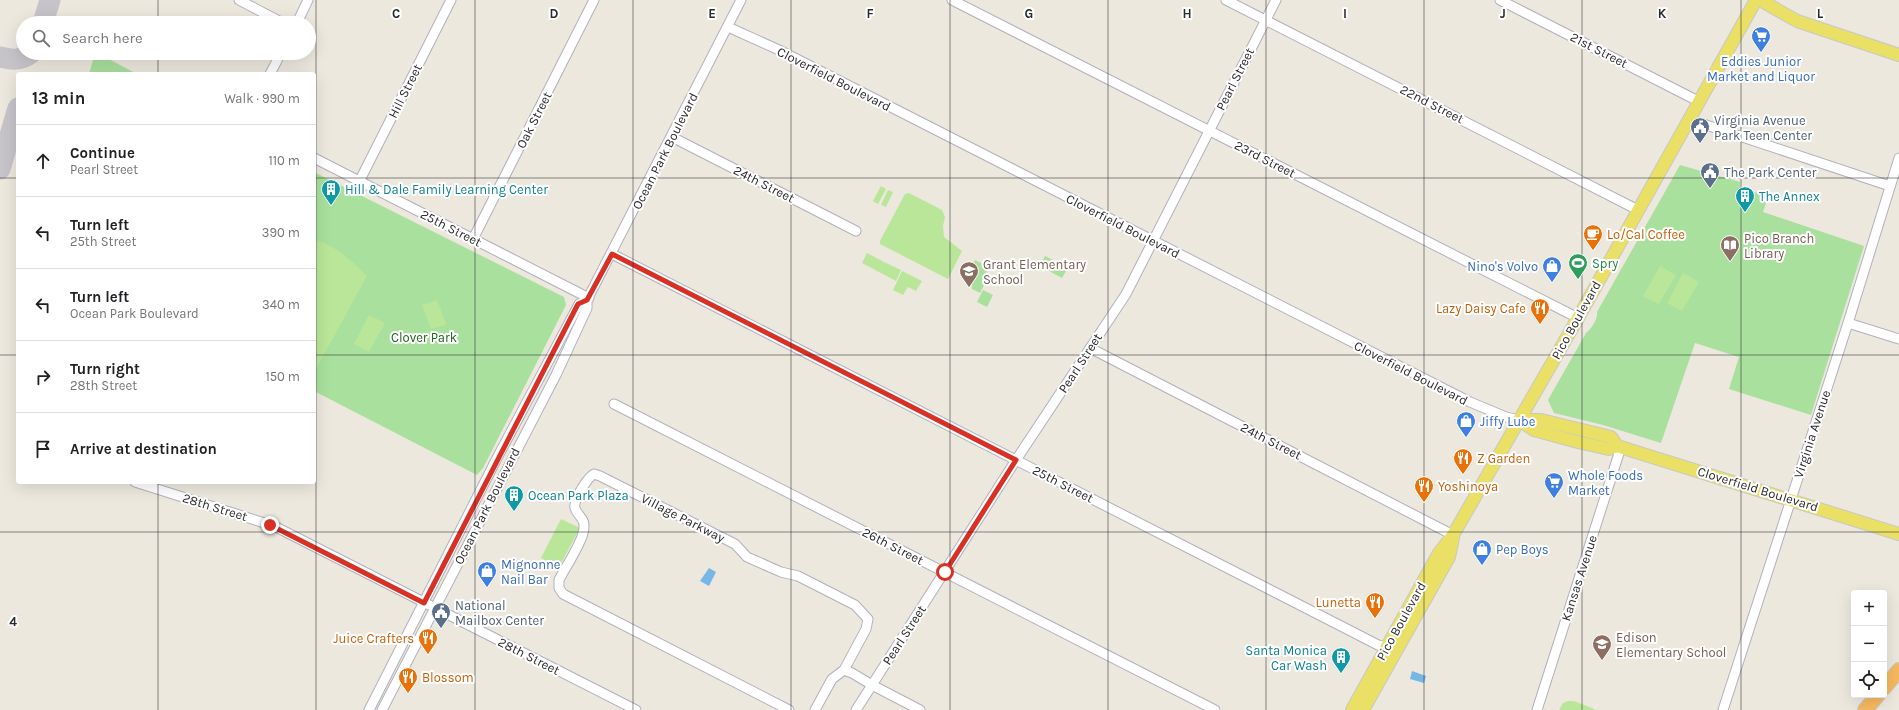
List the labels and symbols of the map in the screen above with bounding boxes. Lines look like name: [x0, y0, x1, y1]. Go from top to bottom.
text: C: [392, 6, 400, 21]
text: D: [550, 6, 559, 21]
text: E: [708, 6, 716, 21]
text: F: [866, 6, 874, 21]
text: G: [1025, 6, 1033, 21]
text: H: [1182, 6, 1192, 21]
text: I: [1343, 6, 1347, 21]
text: J: [1500, 6, 1506, 21]
text: K: [1658, 6, 1667, 21]
text: L: [1817, 6, 1824, 21]
supermarket icon: Eddies Junior Market and Liquor: [1750, 25, 1772, 53]
street label: 21st Street: [1568, 29, 1630, 71]
street label: Cloverfield Boulevard: [775, 44, 893, 114]
street label: Pearl Street: [1213, 45, 1257, 113]
place label: Eddies Junior Market and Liquor: [1707, 54, 1815, 85]
street label: Hill Street: [385, 61, 425, 121]
street label: 22nd Street: [1398, 82, 1466, 126]
street label: Oak Street: [513, 89, 555, 151]
street label: Ocean Park Boulevard: [629, 90, 701, 212]
place label: Virginia Avenue Park Teen Center: [1714, 113, 1812, 143]
public building icon: Virginia Avenue Park Teen Center: [1689, 116, 1711, 144]
street label: 23rd Street: [1232, 137, 1298, 181]
public building icon: The Park Center: [1699, 161, 1721, 189]
street label: 24th Street: [731, 162, 797, 206]
place label: The Park Center: [1724, 165, 1817, 180]
building icon: Hill & Dale Family Learning Center: [320, 178, 342, 206]
place label: Hill & Dale Family Learning Center: [345, 182, 548, 197]
building icon: The Annex: [1734, 185, 1756, 213]
place label: The Annex: [1759, 189, 1820, 204]
street label: Cloverfield Boulevard: [1064, 191, 1182, 261]
street label: 25th Street: [418, 206, 484, 250]
cafe icon: Lo/Cal Coffee: [1582, 223, 1604, 251]
place label: Lo/Cal Coffee: [1607, 227, 1685, 242]
place label: Pico Branch Library: [1744, 231, 1814, 261]
library icon: Pico Branch Library: [1719, 234, 1741, 262]
sports icon: Spry: [1567, 252, 1589, 280]
shop icon: Nino's Volvo: [1541, 255, 1563, 283]
place label: Spry: [1592, 256, 1618, 271]
place label: Grant Elementary School: [983, 257, 1086, 287]
place label: Nino's Volvo: [1467, 259, 1538, 274]
school or university icon: Grant Elementary School: [958, 260, 980, 288]
street label: Pico Boulevard: [1548, 278, 1604, 362]
restaurant icon: Lazy Daisy Cafe: [1529, 297, 1551, 325]
place label: Lazy Daisy Cafe: [1436, 301, 1526, 316]
park label: Clover Park: [391, 330, 457, 345]
street label: Pearl Street: [1055, 330, 1105, 396]
street label: Cloverfield Boulevard: [1352, 338, 1470, 408]
street label: Virginia Avenue: [1791, 388, 1833, 480]
shop icon: Jiffy Lube: [1455, 410, 1477, 438]
place label: Jiffy Lube: [1480, 414, 1536, 429]
street label: 24th Street: [1238, 419, 1304, 463]
street label: Ocean Park Boulevard: [451, 445, 523, 567]
restaurant icon: Z Garden: [1452, 447, 1474, 475]
place label: Z Garden: [1477, 451, 1530, 466]
street label: 25th Street: [1030, 462, 1096, 506]
street label: Cloverfield Boulevard: [1696, 463, 1820, 515]
place label: Whole Foods Market: [1568, 468, 1643, 498]
supermarket icon: Whole Foods Market: [1543, 471, 1565, 499]
restaurant icon: Yoshinoya: [1413, 475, 1435, 503]
place label: Yoshinoya: [1438, 479, 1498, 494]
building icon: Ocean Park Plaza: [503, 484, 525, 512]
place label: Ocean Park Plaza: [528, 488, 629, 503]
street label: 28th Street: [181, 490, 249, 524]
street label: Village Parkway: [639, 490, 727, 546]
route end: [261, 516, 279, 534]
street label: 26th Street: [860, 524, 926, 568]
street label: Kansas Avenue: [1558, 533, 1600, 623]
shop icon: Pep Boys: [1471, 538, 1493, 566]
place label: Pep Boys: [1496, 542, 1549, 557]
place label: Mignonne Nail Bar: [501, 557, 561, 587]
shop icon: Mignonne Nail Bar: [476, 560, 498, 588]
route start: [936, 563, 954, 581]
street label: Pico Boulevard: [1373, 579, 1429, 663]
restaurant icon: Lunetta: [1364, 591, 1386, 619]
place label: Lunetta: [1316, 595, 1361, 610]
place label: National Mailbox Center: [455, 598, 544, 628]
public building icon: National Mailbox Center: [430, 601, 452, 629]
street label: Pearl Street: [879, 602, 929, 668]
text: 4: [9, 614, 17, 629]
restaurant icon: Juice Crafters: [417, 627, 439, 655]
place label: Edison Elementary School: [1616, 630, 1726, 660]
place label: Juice Crafters: [333, 631, 414, 646]
school or university icon: Edison Elementary School: [1591, 633, 1613, 661]
street label: 28th Street: [496, 634, 562, 678]
place label: Santa Monica Car Wash: [1245, 643, 1327, 673]
building icon: Santa Monica Car Wash: [1330, 646, 1352, 674]
restaurant icon: Blossom: [397, 666, 419, 694]
place label: Blossom: [422, 670, 474, 685]

